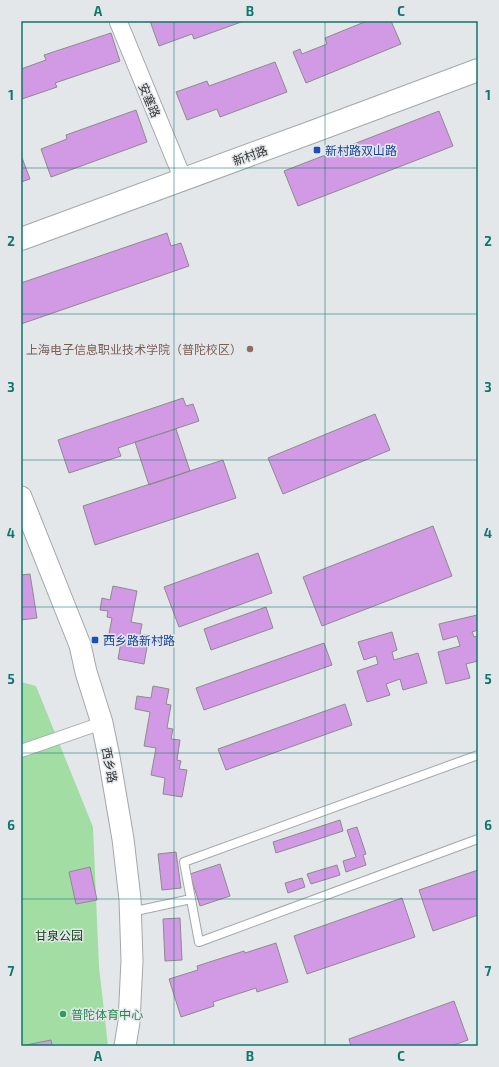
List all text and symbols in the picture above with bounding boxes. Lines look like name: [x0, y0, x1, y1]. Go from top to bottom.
text: A: [94, 3, 103, 19]
text: B: [246, 3, 254, 19]
text: C: [397, 3, 405, 19]
street label: 安塞路: [137, 81, 163, 119]
text: 1: [8, 87, 14, 103]
text: 1: [485, 87, 491, 103]
street label: 新村路: [231, 142, 269, 168]
place label: 新村路双山路: [325, 143, 397, 157]
marker: 新村路双山路: [312, 145, 322, 155]
text: 2: [7, 233, 15, 249]
text: 2: [484, 233, 492, 249]
place label: 上海电子信息职业技术学院（普陀校区）: [26, 342, 242, 356]
marker: 上海电子信息职业技术学院（普陀校区）: [245, 344, 255, 354]
text: 3: [7, 379, 15, 395]
text: 3: [484, 379, 492, 395]
text: 4: [7, 525, 15, 541]
text: 4: [484, 525, 492, 541]
place label: 西乡路新村路: [103, 633, 175, 647]
marker: 西乡路新村路: [90, 635, 100, 645]
text: 5: [7, 671, 15, 687]
text: 5: [484, 671, 492, 687]
street label: 西乡路: [100, 746, 120, 784]
text: 6: [7, 817, 15, 833]
text: 6: [484, 817, 492, 833]
park label: 甘泉公园: [35, 928, 83, 942]
text: 7: [8, 963, 15, 979]
text: 7: [485, 963, 492, 979]
place label: 普陀体育中心: [71, 1007, 143, 1021]
marker: 普陀体育中心: [58, 1009, 68, 1019]
text: A: [94, 1048, 103, 1064]
text: B: [246, 1048, 254, 1064]
text: C: [397, 1048, 405, 1064]

